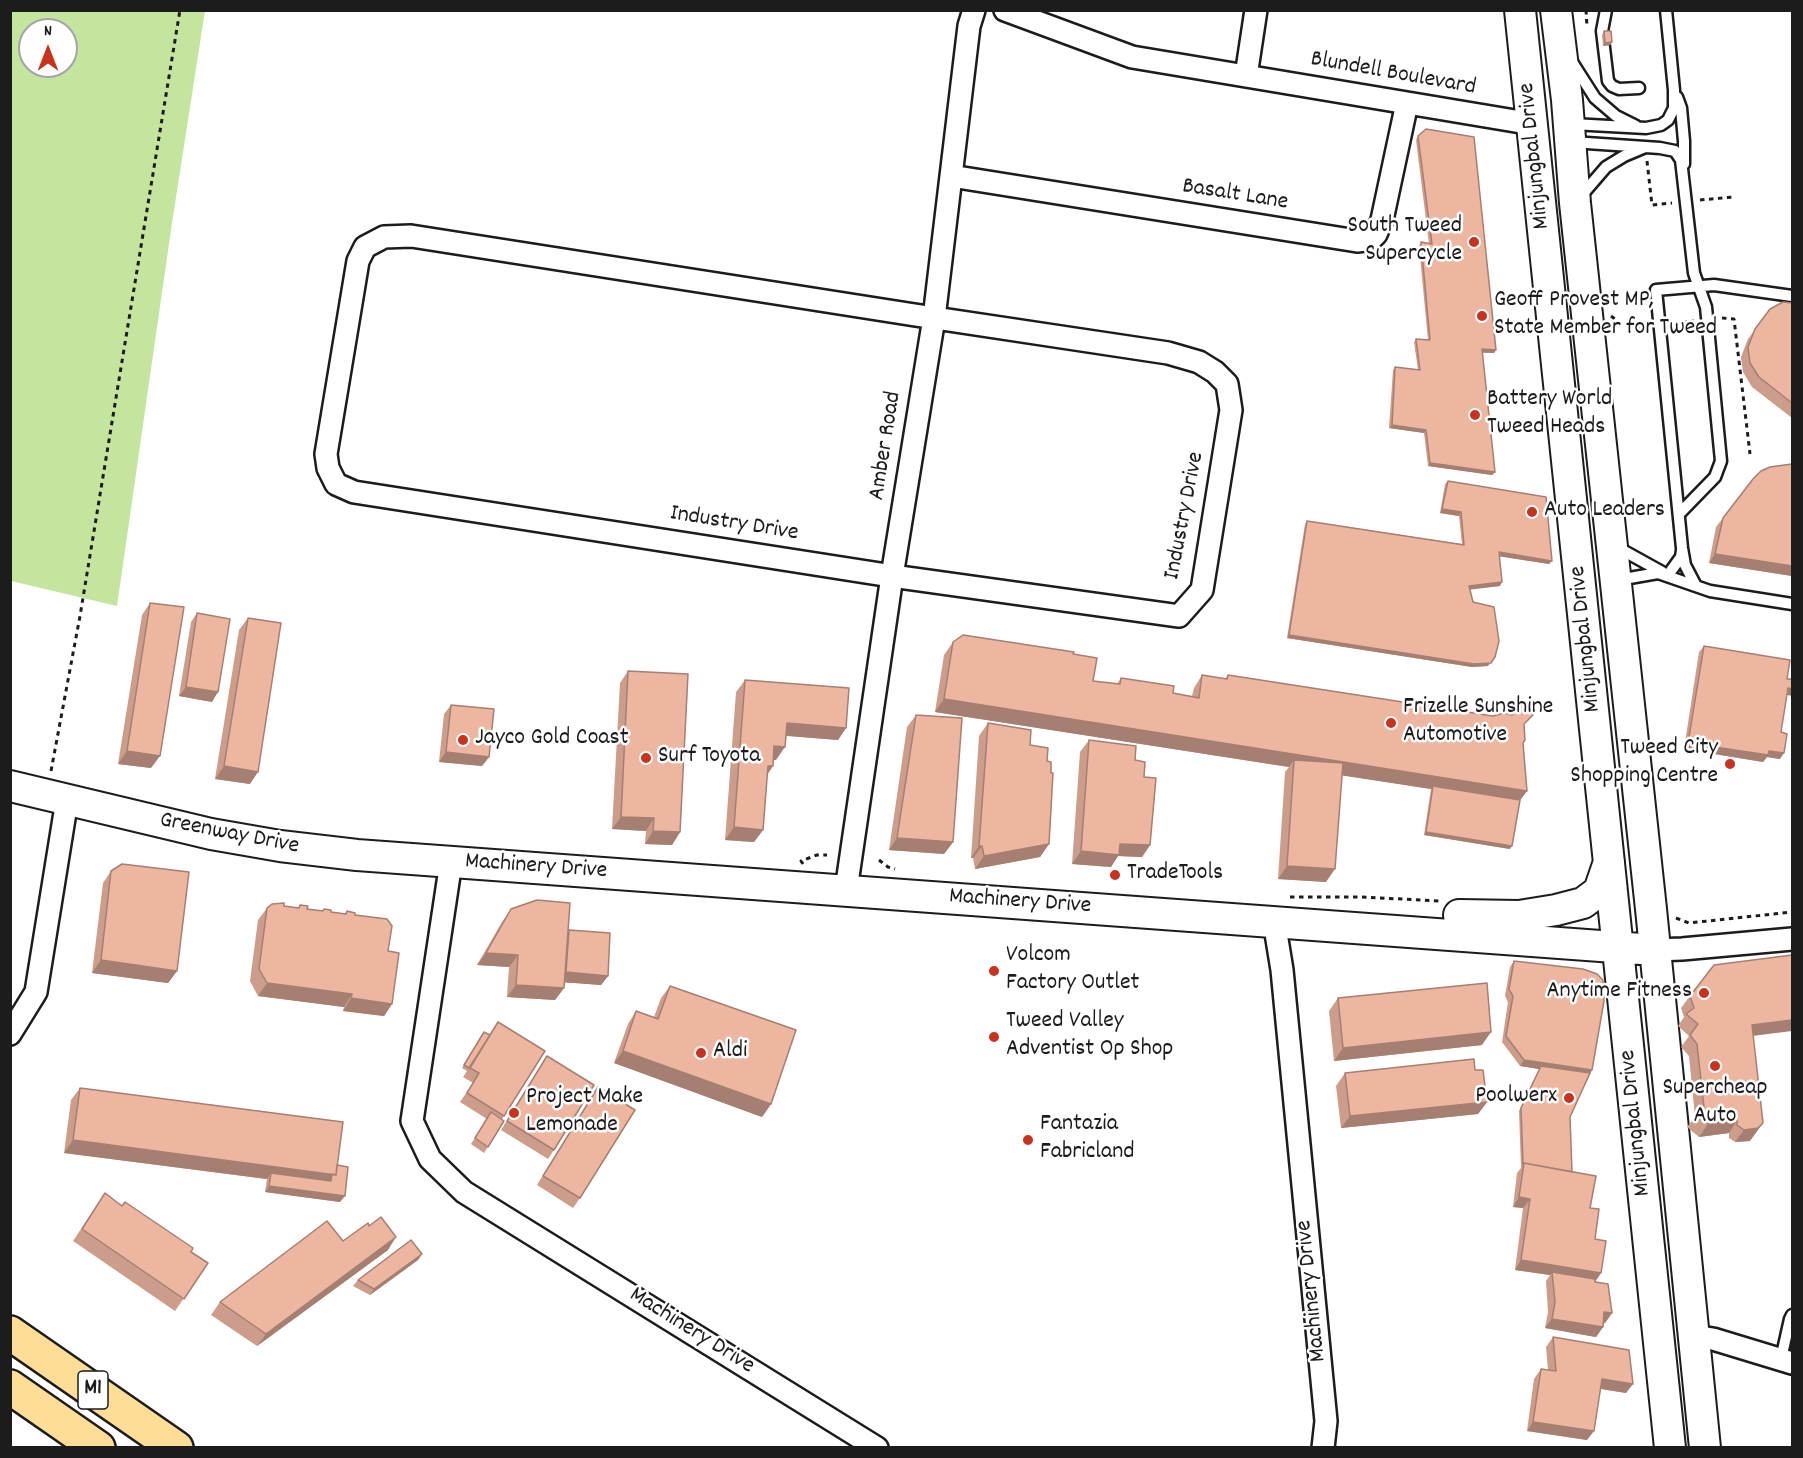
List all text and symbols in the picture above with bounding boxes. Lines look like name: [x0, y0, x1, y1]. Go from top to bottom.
north arrow: [18, 18, 78, 78]
text: N: [44, 20, 52, 43]
street label: Blundell Boulevard: [1308, 46, 1478, 104]
street label: Minjungbal Drive: [1514, 81, 1558, 231]
street label: Basalt Lane: [1180, 173, 1290, 219]
place label: South Tweed Supercycle: [1348, 214, 1462, 270]
marker: South Tweed Supercycle: [1467, 235, 1481, 249]
place label: Geoff Provest MP, State Member for Tweed: [1494, 288, 1717, 344]
marker: Geoff Provest MP, State Member for Tweed: [1475, 309, 1489, 323]
place label: Battery World Tweed Heads: [1487, 387, 1612, 443]
street label: Amber Road: [864, 390, 910, 502]
marker: Battery World Tweed Heads: [1468, 408, 1482, 422]
street label: Industry Drive: [1160, 450, 1212, 582]
place label: Auto Leaders: [1544, 498, 1665, 526]
street label: Industry Drive: [668, 501, 800, 549]
marker: Auto Leaders: [1525, 505, 1539, 519]
street label: Minjungbal Drive: [1565, 564, 1609, 714]
place label: Frizelle Sunshine Automotive: [1403, 695, 1553, 751]
marker: Frizelle Sunshine Automotive: [1384, 716, 1398, 730]
place label: Jayco Gold Coast: [475, 726, 629, 754]
marker: Jayco Gold Coast: [456, 733, 470, 747]
place label: Tweed City Shopping Centre: [1570, 736, 1718, 792]
place label: Surf Toyota: [658, 744, 760, 772]
marker: Surf Toyota: [639, 751, 653, 765]
marker: Tweed City Shopping Centre: [1723, 757, 1737, 771]
street label: Greenway Drive: [157, 807, 301, 863]
street label: Machinery Drive: [464, 849, 608, 887]
place label: TradeTools: [1127, 861, 1223, 889]
marker: TradeTools: [1108, 868, 1122, 882]
street label: Machinery Drive: [948, 884, 1092, 922]
place label: Volcom Factory Outlet: [1006, 943, 1139, 999]
marker: Volcom Factory Outlet: [987, 964, 1001, 978]
place label: Anytime Fitness: [1546, 979, 1692, 1007]
marker: Anytime Fitness: [1697, 986, 1711, 1000]
place label: Tweed Valley Adventist Op Shop: [1006, 1009, 1173, 1065]
marker: Tweed Valley Adventist Op Shop: [987, 1030, 1001, 1044]
place label: Aldi: [713, 1039, 747, 1067]
marker: Aldi: [694, 1046, 708, 1060]
street label: Minjungbal Drive: [1615, 1048, 1659, 1198]
marker: Supercheap Auto: [1708, 1059, 1722, 1073]
place label: Supercheap Auto: [1663, 1076, 1767, 1132]
place label: Poolwerx: [1475, 1084, 1557, 1112]
place label: Project Make Lemonade: [526, 1085, 643, 1141]
marker: Poolwerx: [1562, 1091, 1576, 1105]
marker: Project Make Lemonade: [507, 1106, 521, 1120]
place label: Fantazia Fabricland: [1040, 1112, 1135, 1168]
marker: Fantazia Fabricland: [1021, 1133, 1035, 1147]
street label: Machinery Drive: [1291, 1219, 1335, 1363]
street label: Machinery Drive: [623, 1282, 759, 1382]
road number: M1: [78, 1371, 108, 1409]

